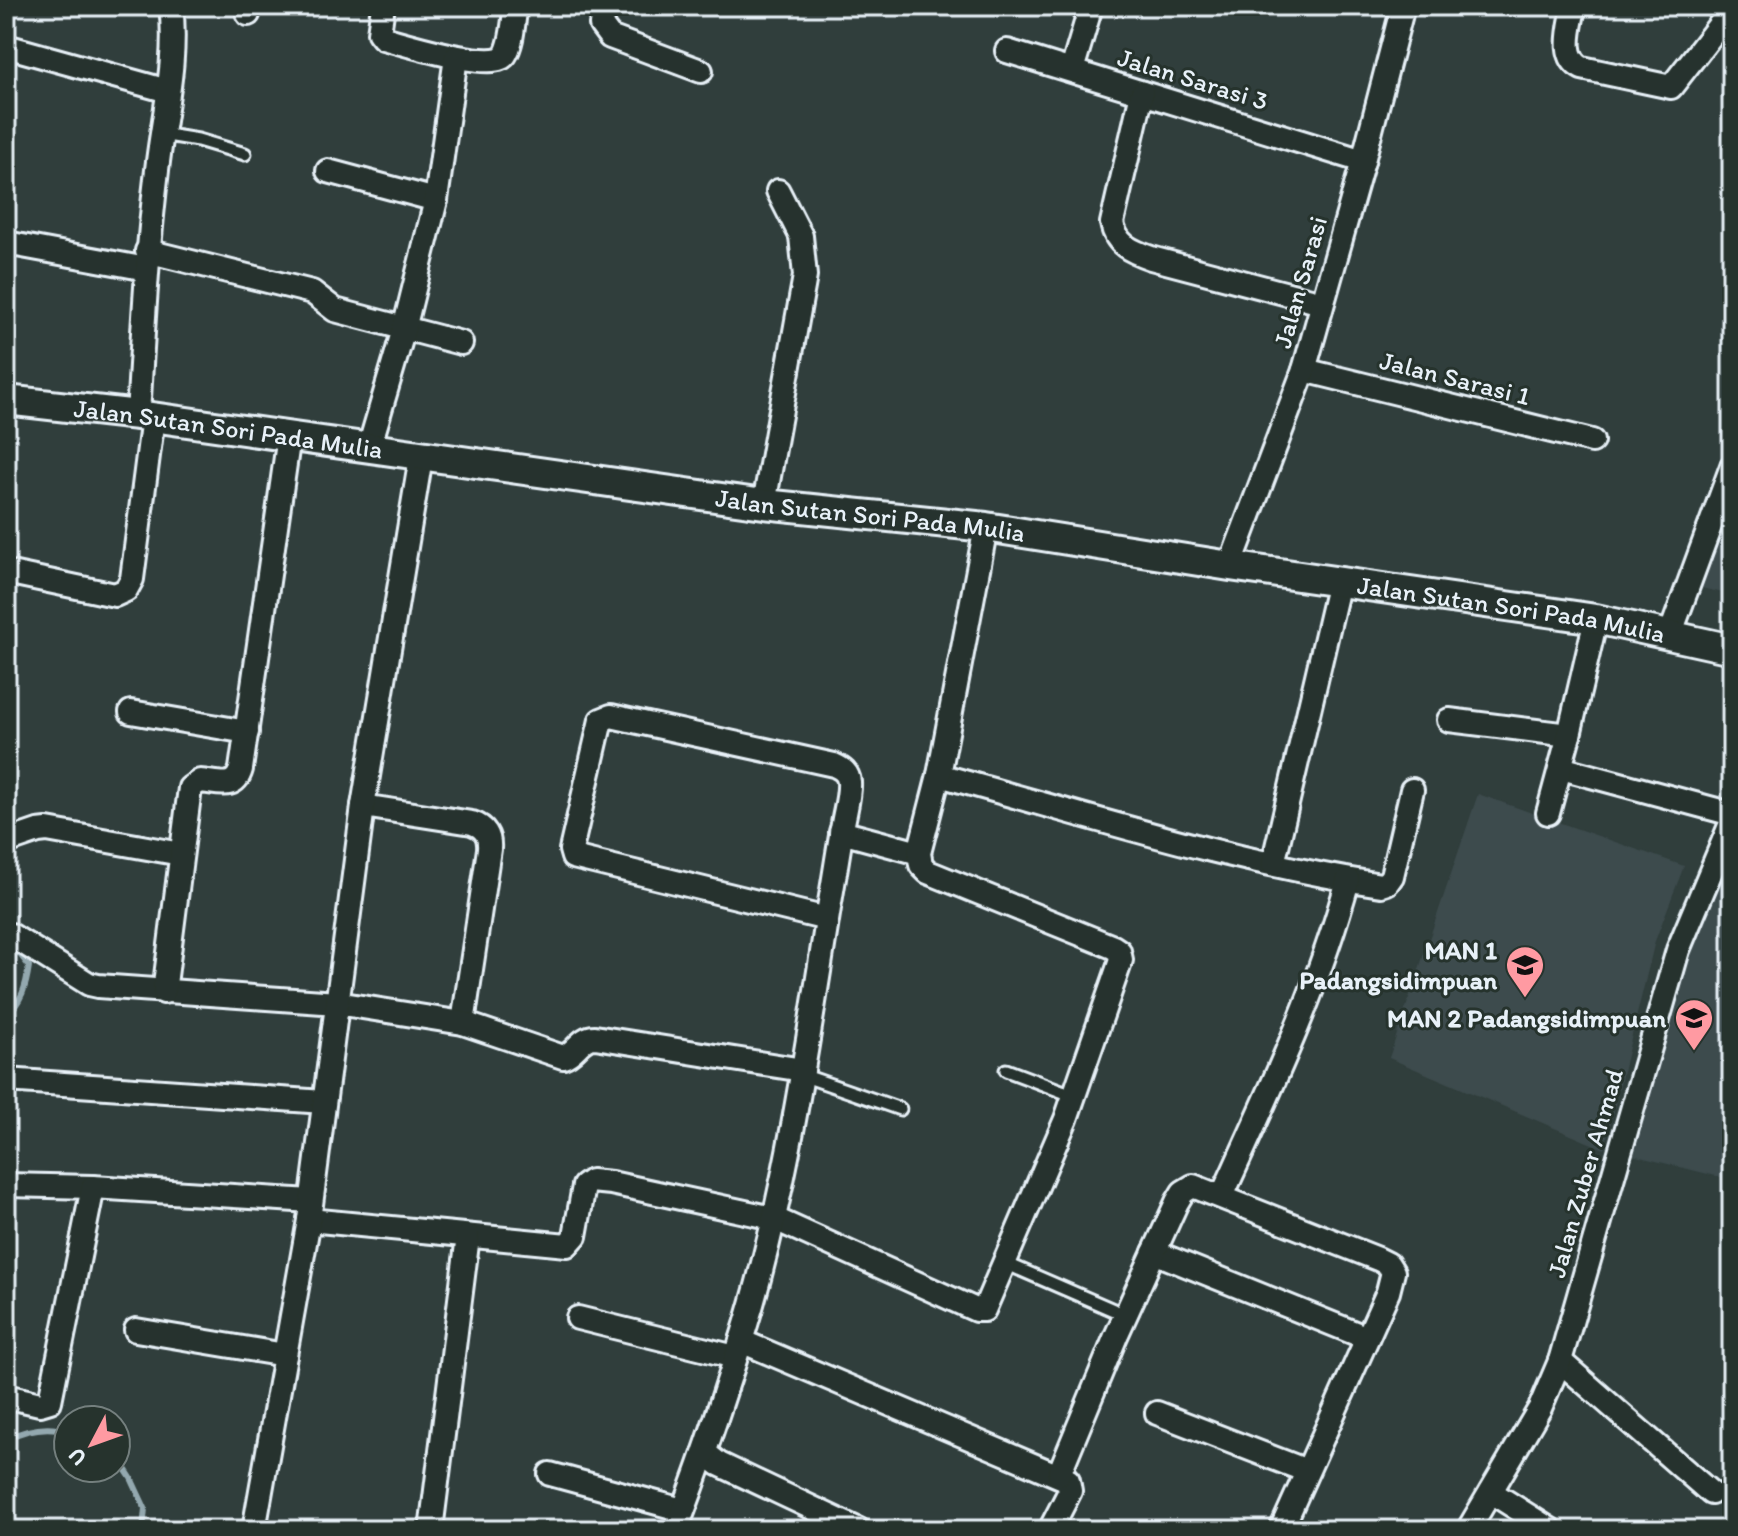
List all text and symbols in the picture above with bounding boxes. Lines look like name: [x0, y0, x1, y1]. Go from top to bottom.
street label: Jalan Sarasi 3: [1114, 41, 1272, 117]
street label: Jalan Sarasi: [1266, 212, 1334, 352]
street label: Jalan Sarasi 1: [1377, 344, 1533, 412]
street label: Jalan Sutan Sori Pada Mulia: [72, 392, 385, 466]
street label: Jalan Sutan Sori Pada Mulia: [713, 481, 1028, 549]
street label: Jalan Sutan Sori Pada Mulia: [1355, 569, 1668, 650]
place label: MAN 1 Padangsidimpuan: [1299, 934, 1497, 996]
school or university icon: MAN 1 Padangsidimpuan: [1504, 944, 1546, 999]
school or university icon: MAN 2 Padangsidimpuan: [1673, 997, 1715, 1052]
place label: MAN 2 Padangsidimpuan: [1387, 1002, 1666, 1034]
street label: Jalan Zuber Ahmad: [1540, 1064, 1630, 1281]
north arrow: [52, 1404, 132, 1484]
text: U: [62, 1442, 92, 1471]

